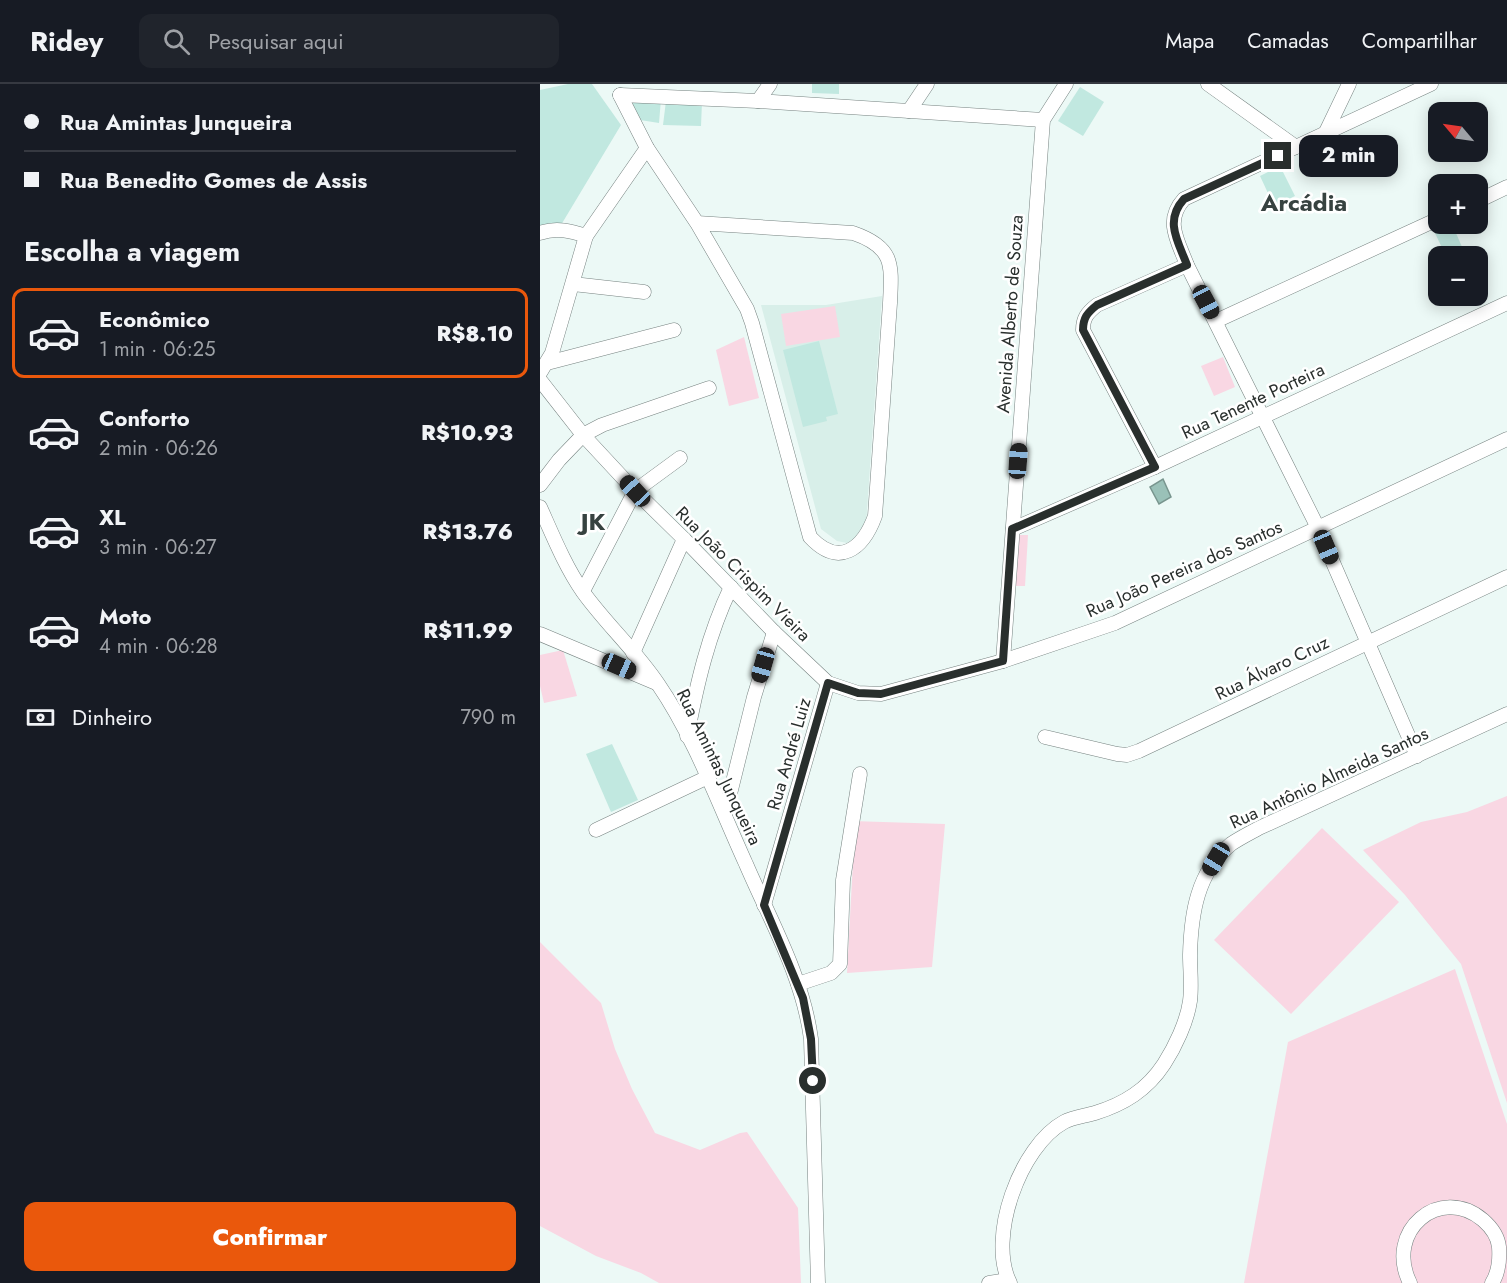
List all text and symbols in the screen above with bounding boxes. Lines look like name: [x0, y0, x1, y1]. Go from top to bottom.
search box: [139, 14, 559, 68]
text: Ridey: [30, 21, 103, 62]
icon: search: [160, 25, 193, 58]
text: Pesquisar aqui: [208, 25, 344, 57]
text: Mapa: [1165, 26, 1214, 56]
text: Camadas: [1247, 26, 1329, 56]
text: Compartilhar: [1362, 26, 1477, 56]
north arrow: [1428, 102, 1488, 162]
map controls: [1428, 102, 1488, 306]
text: Rua Amintas Junqueira: [60, 106, 292, 138]
callout: 2 min: [1299, 135, 1398, 177]
text: 2 min: [1322, 141, 1375, 170]
route end: [1264, 142, 1291, 169]
text: Rua Benedito Gomes de Assis: [60, 164, 367, 196]
button: +: [1428, 174, 1488, 234]
district label: Arcádia: [1260, 185, 1347, 220]
street label: Avenida Alberto de Souza: [990, 214, 1030, 414]
text: Escolha a viagem: [24, 232, 240, 271]
button: −: [1428, 246, 1488, 306]
car: [1190, 282, 1222, 322]
text: Econômico: [99, 303, 210, 335]
icon: car: [27, 306, 81, 360]
text: R$8.10: [436, 317, 513, 349]
text: 1 min · 06:25: [99, 335, 215, 364]
street label: Rua Tenente Porteira: [1177, 356, 1329, 446]
text: Conforto: [99, 402, 190, 434]
icon: car: [27, 405, 81, 459]
text: R$10.93: [421, 416, 513, 448]
text: 2 min · 06:26: [99, 434, 218, 463]
car: [1008, 442, 1028, 480]
car: [616, 472, 654, 510]
text: XL: [99, 501, 126, 533]
street label: Rua João Crispim Vieira: [670, 501, 816, 647]
icon: car: [27, 504, 81, 558]
district label: JK: [577, 504, 606, 539]
street label: Rua João Pereira dos Santos: [1082, 514, 1286, 624]
text: R$13.76: [422, 515, 513, 547]
car: [1311, 527, 1341, 567]
text: 3 min · 06:27: [99, 533, 217, 562]
text: Moto: [99, 600, 152, 632]
icon: car: [27, 603, 81, 657]
text: R$11.99: [423, 614, 513, 646]
street label: Rua Álvaro Cruz: [1211, 629, 1334, 707]
text: 4 min · 06:28: [99, 632, 218, 661]
car: [749, 645, 777, 685]
car: [599, 650, 639, 682]
street label: Rua Amintas Junqueira: [670, 684, 768, 850]
street label: Rua André Luiz: [761, 694, 818, 813]
icon: cash: [24, 701, 57, 734]
text: Dinheiro: [72, 701, 152, 733]
text: 790 m: [460, 703, 516, 732]
street label: Rua Antônio Almeida Santos: [1226, 721, 1432, 835]
car: [1199, 839, 1233, 879]
route start: [799, 1067, 826, 1094]
button: Confirmar: [24, 1202, 516, 1271]

